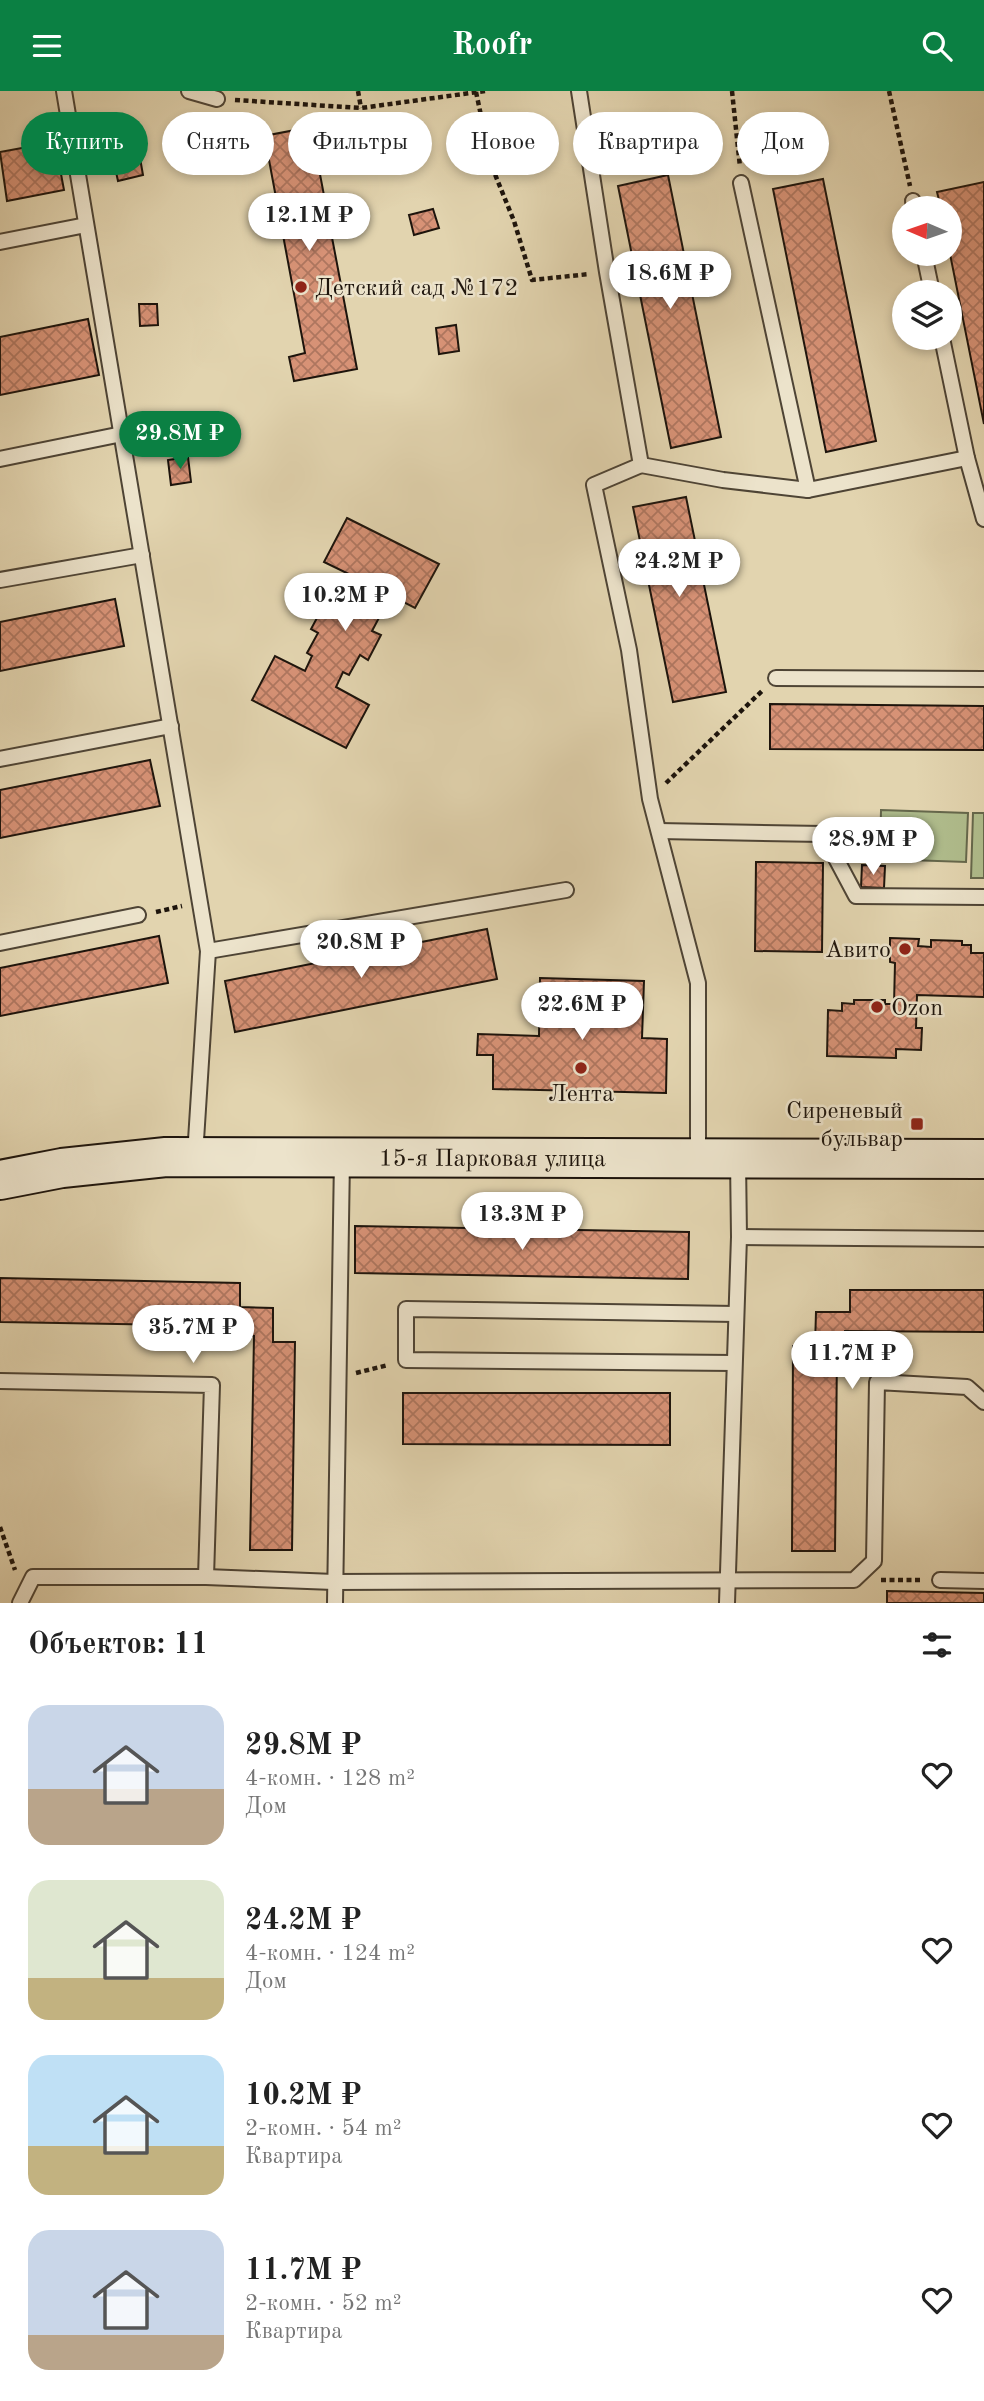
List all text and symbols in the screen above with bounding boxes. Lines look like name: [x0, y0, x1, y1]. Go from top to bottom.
icon: menu: [28, 27, 66, 65]
icon: search: [918, 27, 956, 65]
text: Roofr: [452, 30, 532, 62]
chip: Купить: [21, 112, 148, 175]
chip: Снять: [162, 112, 274, 175]
chip: Фильтры: [288, 112, 432, 175]
chip: Новое: [446, 112, 559, 175]
chip: Квартира: [573, 112, 723, 175]
chip: Дом: [737, 112, 829, 175]
pin: 12.1M ₽: [244, 193, 374, 253]
north arrow: [892, 196, 962, 266]
map controls: [892, 196, 962, 350]
text: 12.1M ₽: [264, 204, 354, 227]
pin: 18.6M ₽: [605, 251, 735, 311]
text: 18.6M ₽: [625, 262, 715, 285]
place label: Детский сад №172: [315, 277, 518, 301]
marker: Детский сад №172: [293, 279, 309, 295]
button: layers: [892, 280, 962, 350]
pin: 29.8M ₽: [115, 411, 245, 471]
text: 29.8M ₽: [135, 422, 225, 445]
pin: 24.2M ₽: [614, 539, 744, 599]
text: 24.2M ₽: [634, 550, 724, 573]
pin: 10.2M ₽: [280, 573, 410, 633]
text: 10.2M ₽: [300, 584, 390, 607]
pin: 28.9M ₽: [808, 817, 938, 877]
text: 28.9M ₽: [828, 828, 918, 851]
pin: 20.8M ₽: [296, 921, 426, 980]
text: 20.8M ₽: [316, 931, 406, 954]
place label: Авито: [825, 939, 891, 963]
marker: Авито: [897, 941, 913, 957]
pin: 22.6M ₽: [517, 983, 647, 1042]
text: 22.6M ₽: [537, 993, 627, 1016]
place label: Ozon: [891, 997, 943, 1021]
marker: Ozon: [869, 999, 885, 1015]
marker: Лента: [573, 1060, 589, 1076]
place label: Лента: [548, 1083, 614, 1107]
place label: Сиреневый бульвар: [786, 1100, 903, 1152]
marker: Сиреневый бульвар: [909, 1116, 925, 1132]
street label: 15-я Парковая улица: [379, 1148, 606, 1172]
pin: 13.3M ₽: [457, 1193, 587, 1252]
text: 13.3M ₽: [477, 1203, 567, 1226]
pin: 35.7M ₽: [128, 1305, 258, 1365]
text: 35.7M ₽: [148, 1316, 238, 1339]
pin: 11.7M ₽: [787, 1331, 917, 1391]
text: 11.7M ₽: [807, 1342, 897, 1365]
icon: filters: [918, 1626, 956, 1664]
text: Объектов: 11: [28, 1630, 208, 1660]
text: 29.8M ₽: [245, 1731, 362, 1761]
icon: home: [84, 1733, 168, 1817]
icon: heart: [918, 1756, 956, 1794]
text: 4-комн. · 128 m²: [245, 1767, 415, 1790]
text: Дом: [245, 1795, 287, 1818]
text: 24.2M ₽: [245, 1906, 362, 1936]
icon: home: [84, 1908, 168, 1992]
icon: heart: [918, 1931, 956, 1969]
text: 4-комн. · 124 m²: [245, 1942, 415, 1965]
text: Дом: [245, 1970, 287, 1993]
text: 10.2M ₽: [245, 2081, 362, 2111]
icon: home: [84, 2083, 168, 2167]
icon: heart: [918, 2106, 956, 2144]
text: 2-комн. · 54 m²: [245, 2117, 402, 2140]
text: Квартира: [245, 2145, 343, 2168]
text: 11.7M ₽: [245, 2256, 362, 2286]
icon: home: [84, 2258, 168, 2342]
icon: heart: [918, 2281, 956, 2319]
text: 2-комн. · 52 m²: [245, 2292, 402, 2315]
text: Квартира: [245, 2320, 343, 2343]

